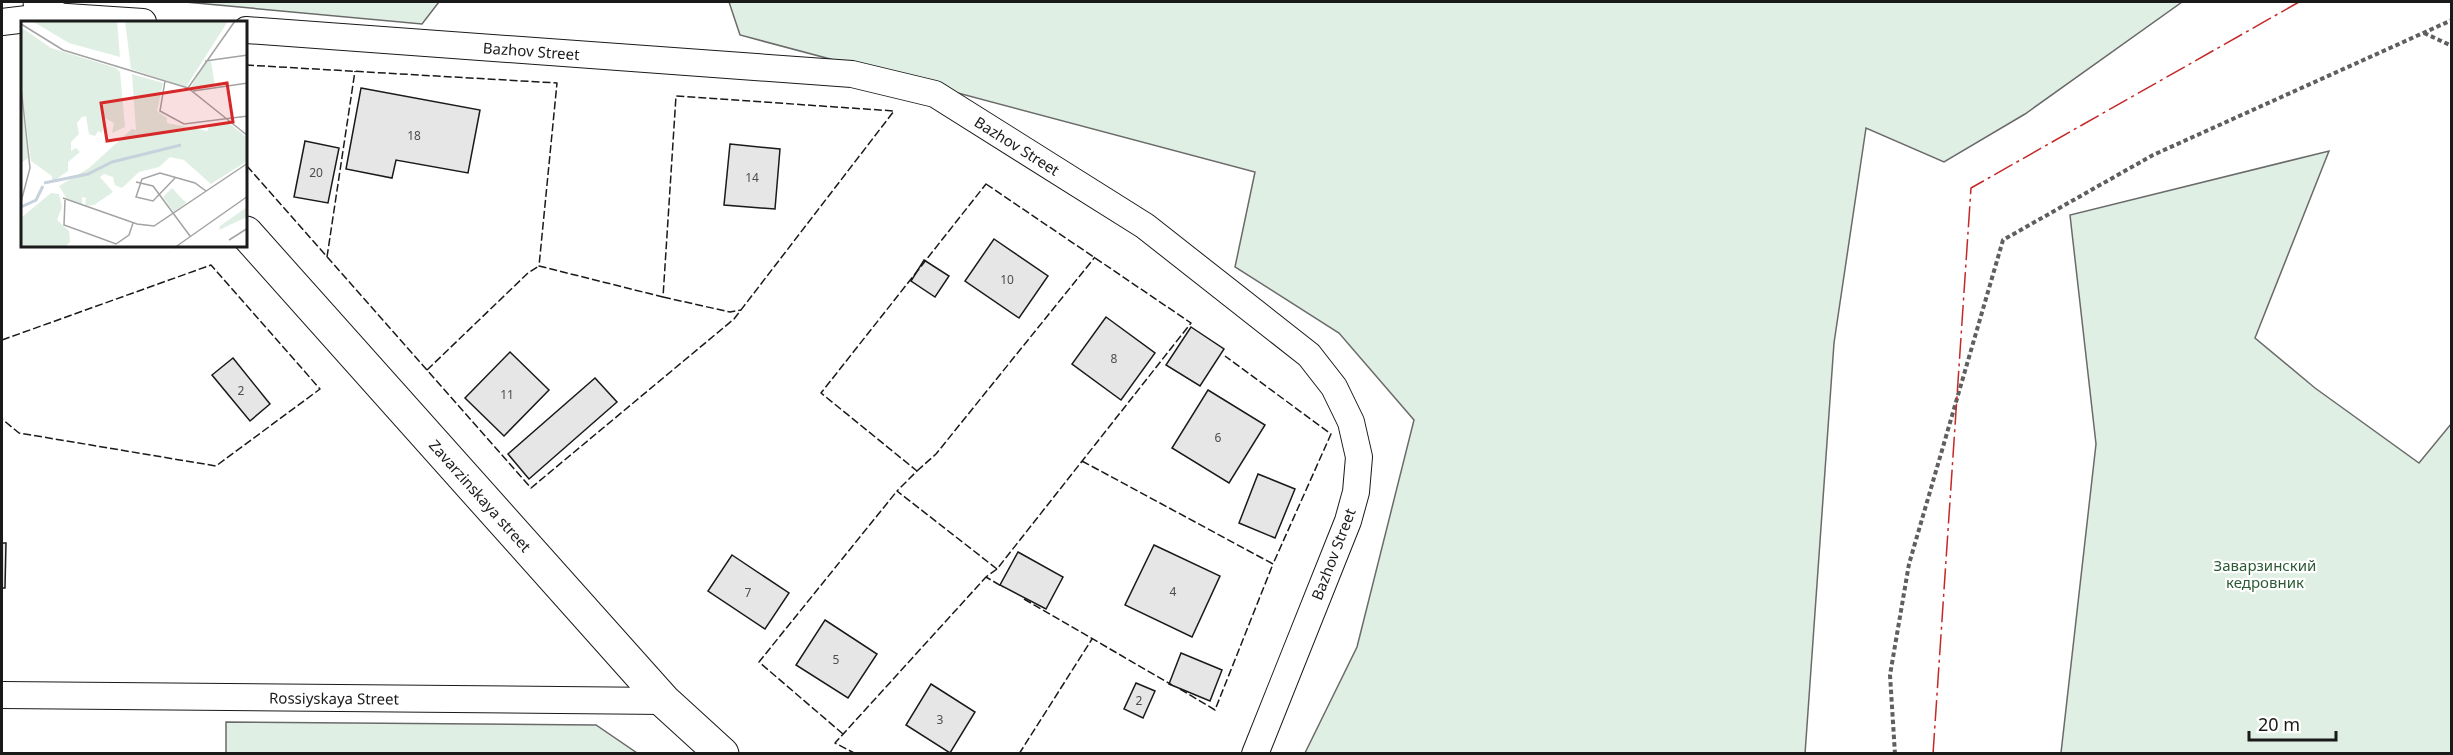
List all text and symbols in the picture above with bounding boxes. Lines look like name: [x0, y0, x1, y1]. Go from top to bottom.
inset map: [21, 21, 248, 248]
street label: Bazhov Street: [482, 37, 581, 64]
street label: Bazhov Street: [971, 111, 1064, 180]
house number: 18: [407, 127, 421, 144]
house number: 20: [309, 164, 323, 181]
house number: 14: [745, 169, 759, 186]
house number: 10: [1000, 271, 1014, 288]
house number: 8: [1111, 350, 1118, 367]
house number: 2: [238, 382, 245, 399]
house number: 11: [500, 386, 514, 403]
house number: 6: [1215, 429, 1222, 446]
street label: Zavarzinskaya street: [425, 435, 536, 556]
street label: Bazhov Street: [1306, 505, 1360, 603]
park label: Заварзинский кедровник: [2214, 555, 2316, 592]
house number: 4: [1170, 583, 1177, 600]
house number: 7: [745, 584, 752, 601]
house number: 5: [833, 651, 840, 668]
street label: Rossiyskaya Street: [269, 687, 400, 709]
house number: 2: [1136, 692, 1143, 709]
scale bar: [2249, 704, 2336, 742]
house number: 3: [937, 711, 944, 728]
text: 20 m: [2258, 712, 2300, 736]

